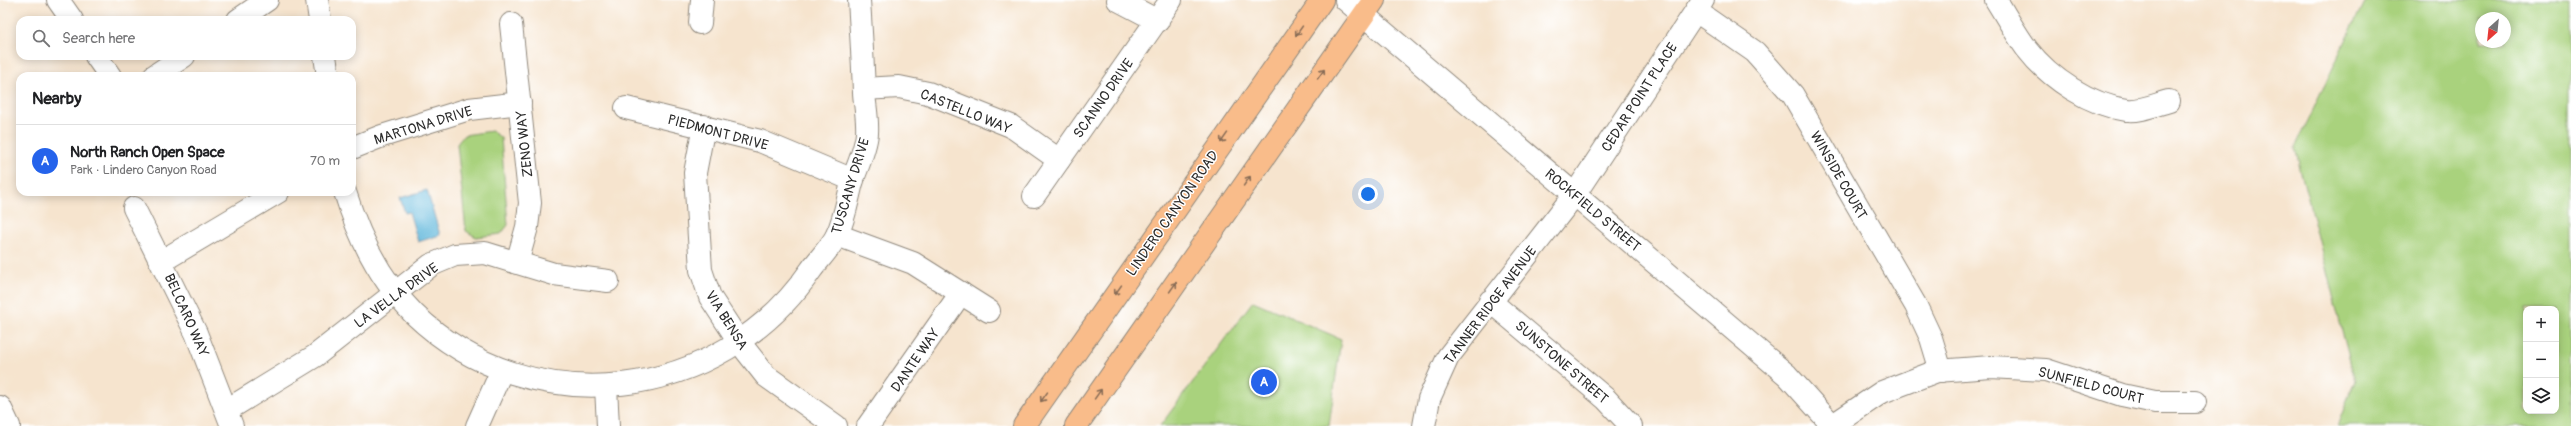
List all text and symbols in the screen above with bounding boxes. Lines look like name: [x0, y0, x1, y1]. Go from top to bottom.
north arrow: [2475, 12, 2511, 48]
search box: [16, 16, 356, 60]
one-way arrow: [1295, 25, 1303, 36]
icon: search: [30, 27, 52, 49]
text: Search here: [62, 29, 135, 48]
street label: CEDAR POINT PLACE: [1598, 40, 1681, 155]
street label: SCANNO DRIVE: [1070, 55, 1137, 141]
one-way arrow: [1317, 69, 1325, 80]
street label: CASTELLO WAY: [918, 85, 1014, 138]
text: Nearby: [32, 88, 81, 109]
street label: MARTONA DRIVE: [372, 102, 474, 149]
street label: ZENO WAY: [513, 110, 536, 178]
street label: PIEDMONT DRIVE: [666, 111, 770, 154]
street label: WINSIDE COURT: [1807, 128, 1871, 222]
one-way arrow: [1220, 132, 1228, 143]
street label: TUSCANY DRIVE: [828, 136, 873, 236]
text: North Ranch Open Space: [70, 143, 225, 162]
street label: LINDERO CANYON ROAD: [1123, 147, 1222, 279]
text: A: [41, 153, 49, 169]
text: 70 m: [310, 153, 340, 169]
text: Park · Lindero Canyon Road: [70, 162, 217, 178]
street label: ROCKFIELD STREET: [1541, 165, 1644, 256]
one-way arrow: [1243, 175, 1251, 186]
your location: [1358, 184, 1378, 204]
street label: TANNER RIDGE AVENUE: [1440, 243, 1540, 368]
street label: LA VELLA DRIVE: [351, 259, 442, 332]
street label: BELCARO WAY: [161, 271, 212, 359]
one-way arrow: [1169, 282, 1177, 293]
one-way arrow: [1114, 285, 1122, 296]
street label: VIA BENSA: [702, 287, 751, 353]
map controls: [2523, 306, 2559, 414]
button: +: [2523, 306, 2559, 342]
street label: SUNSTONE STREET: [1512, 317, 1612, 408]
street label: DANTE WAY: [887, 325, 944, 395]
button: −: [2523, 342, 2559, 378]
street label: SUNFIELD COURT: [2036, 363, 2146, 408]
pin: A: [1251, 367, 1277, 397]
button: layers: [2523, 378, 2559, 414]
one-way arrow: [1094, 389, 1102, 400]
one-way arrow: [1040, 391, 1048, 402]

